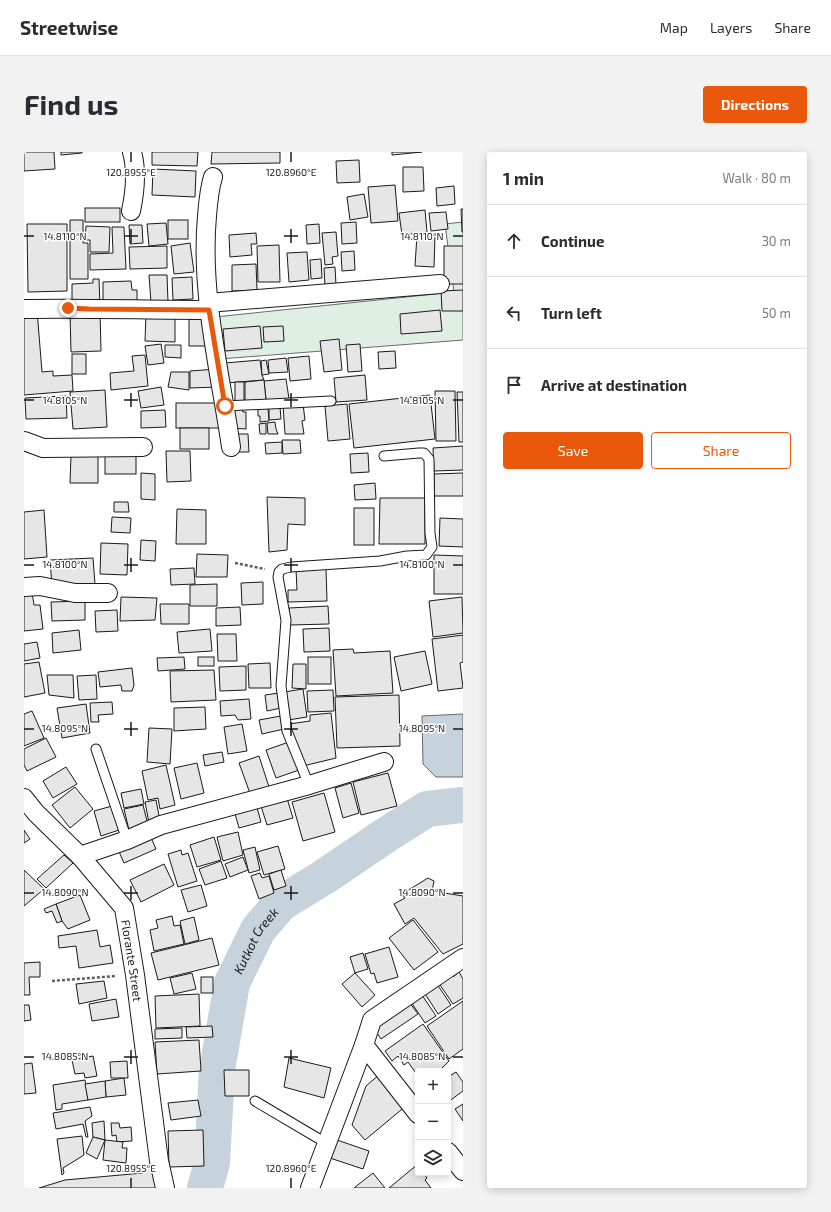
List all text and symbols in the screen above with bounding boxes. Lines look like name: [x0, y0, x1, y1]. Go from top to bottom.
text: Streetwise: [20, 16, 118, 39]
text: Map: [660, 19, 688, 36]
text: Layers: [710, 19, 752, 36]
text: Share: [774, 19, 811, 36]
button: Directions: [703, 86, 807, 123]
text: Find us: [24, 87, 118, 121]
text: 120.8955°E: [106, 166, 156, 178]
text: 120.8960°E: [266, 166, 317, 178]
text: 1 min: [503, 168, 544, 188]
text: Walk · 80 m: [722, 170, 791, 186]
text: 14.8110°N: [43, 230, 87, 242]
text: 14.8110°N: [400, 230, 444, 242]
icon: ahead: [503, 230, 525, 252]
text: Continue: [541, 232, 604, 250]
text: 30 m: [762, 233, 791, 249]
route end: [59, 299, 77, 317]
icon: left: [503, 302, 525, 324]
text: Turn left: [541, 304, 602, 322]
text: 50 m: [762, 305, 791, 321]
icon: arrive: [503, 374, 525, 396]
text: Arrive at destination: [541, 376, 687, 394]
text: 14.8105°N: [43, 394, 87, 406]
text: 14.8105°N: [400, 394, 444, 406]
route start: [216, 397, 234, 415]
button: Save: [503, 432, 643, 469]
button: Share: [651, 432, 791, 469]
text: 14.8100°N: [42, 558, 88, 570]
text: 14.8100°N: [399, 558, 445, 570]
text: 14.8095°N: [42, 722, 88, 734]
text: 14.8095°N: [399, 722, 445, 734]
text: 14.8090°N: [42, 886, 88, 898]
text: 14.8090°N: [399, 886, 445, 898]
water label: Kutkot Creek: [230, 904, 282, 976]
street label: Florante Street: [119, 919, 145, 1003]
text: 14.8085°N: [42, 1050, 88, 1062]
text: 14.8085°N: [399, 1050, 445, 1062]
map controls: [415, 1068, 451, 1176]
button: +: [415, 1068, 451, 1104]
button: −: [415, 1104, 451, 1140]
button: layers: [415, 1140, 451, 1176]
text: 120.8955°E: [106, 1162, 156, 1174]
text: 120.8960°E: [266, 1162, 317, 1174]

